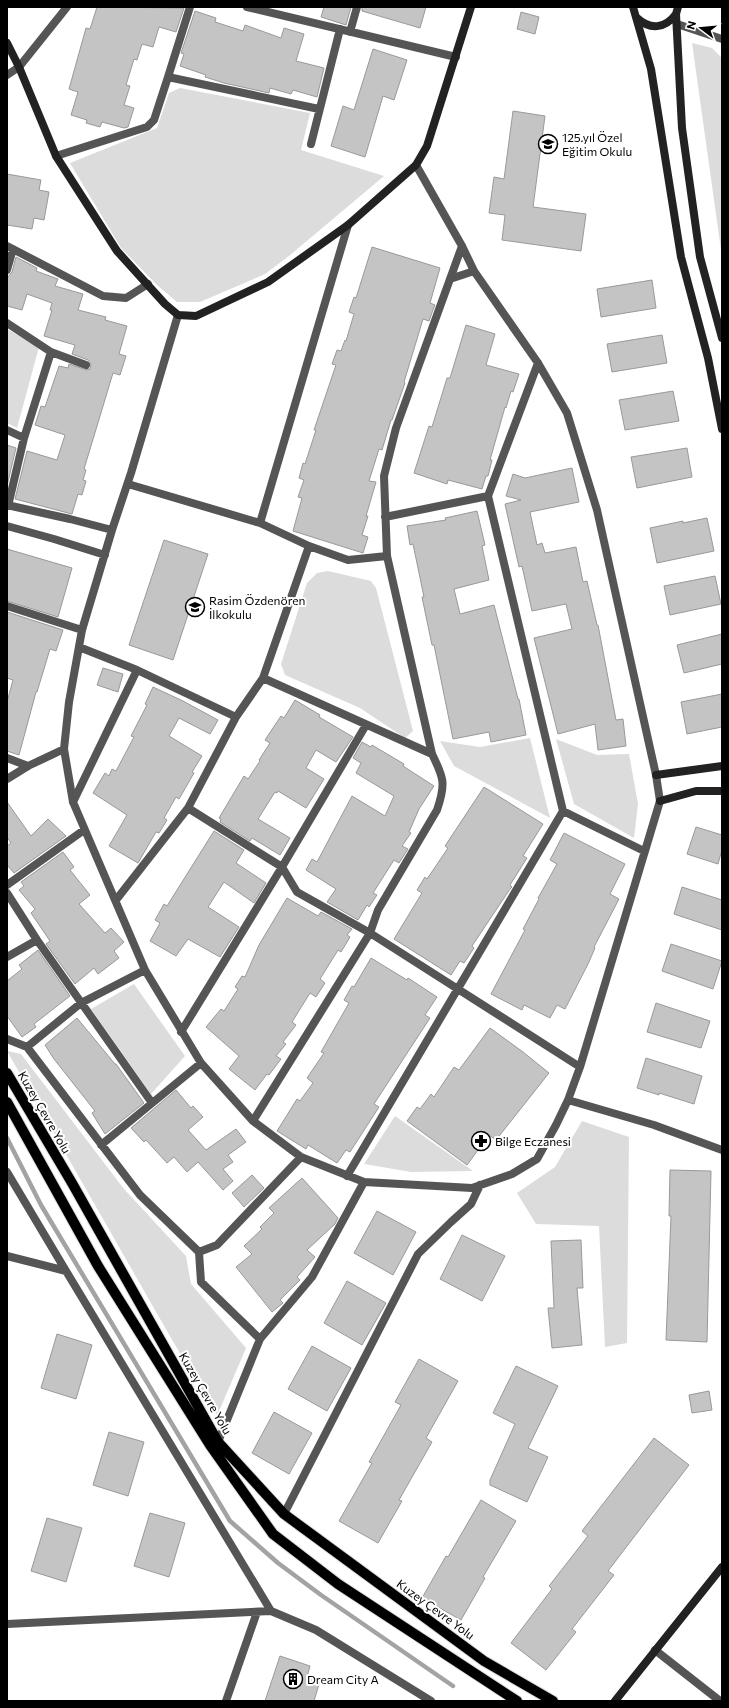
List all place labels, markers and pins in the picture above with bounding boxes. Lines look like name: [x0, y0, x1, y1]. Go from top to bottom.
place label: 125.yıl Özel Eğitim Okulu: [562, 130, 632, 158]
school or university icon: 125.yıl Özel Eğitim Okulu: [537, 133, 559, 155]
place label: Rasim Özdenören İlkokulu: [209, 593, 305, 621]
school or university icon: Rasim Özdenören İlkokulu: [184, 596, 206, 618]
pharmacy icon: Bilge Eczanesi: [470, 1130, 492, 1152]
place label: Bilge Eczanesi: [495, 1134, 571, 1148]
building icon: Dream City A: [282, 1668, 304, 1690]
place label: Dream City A: [307, 1672, 379, 1686]

